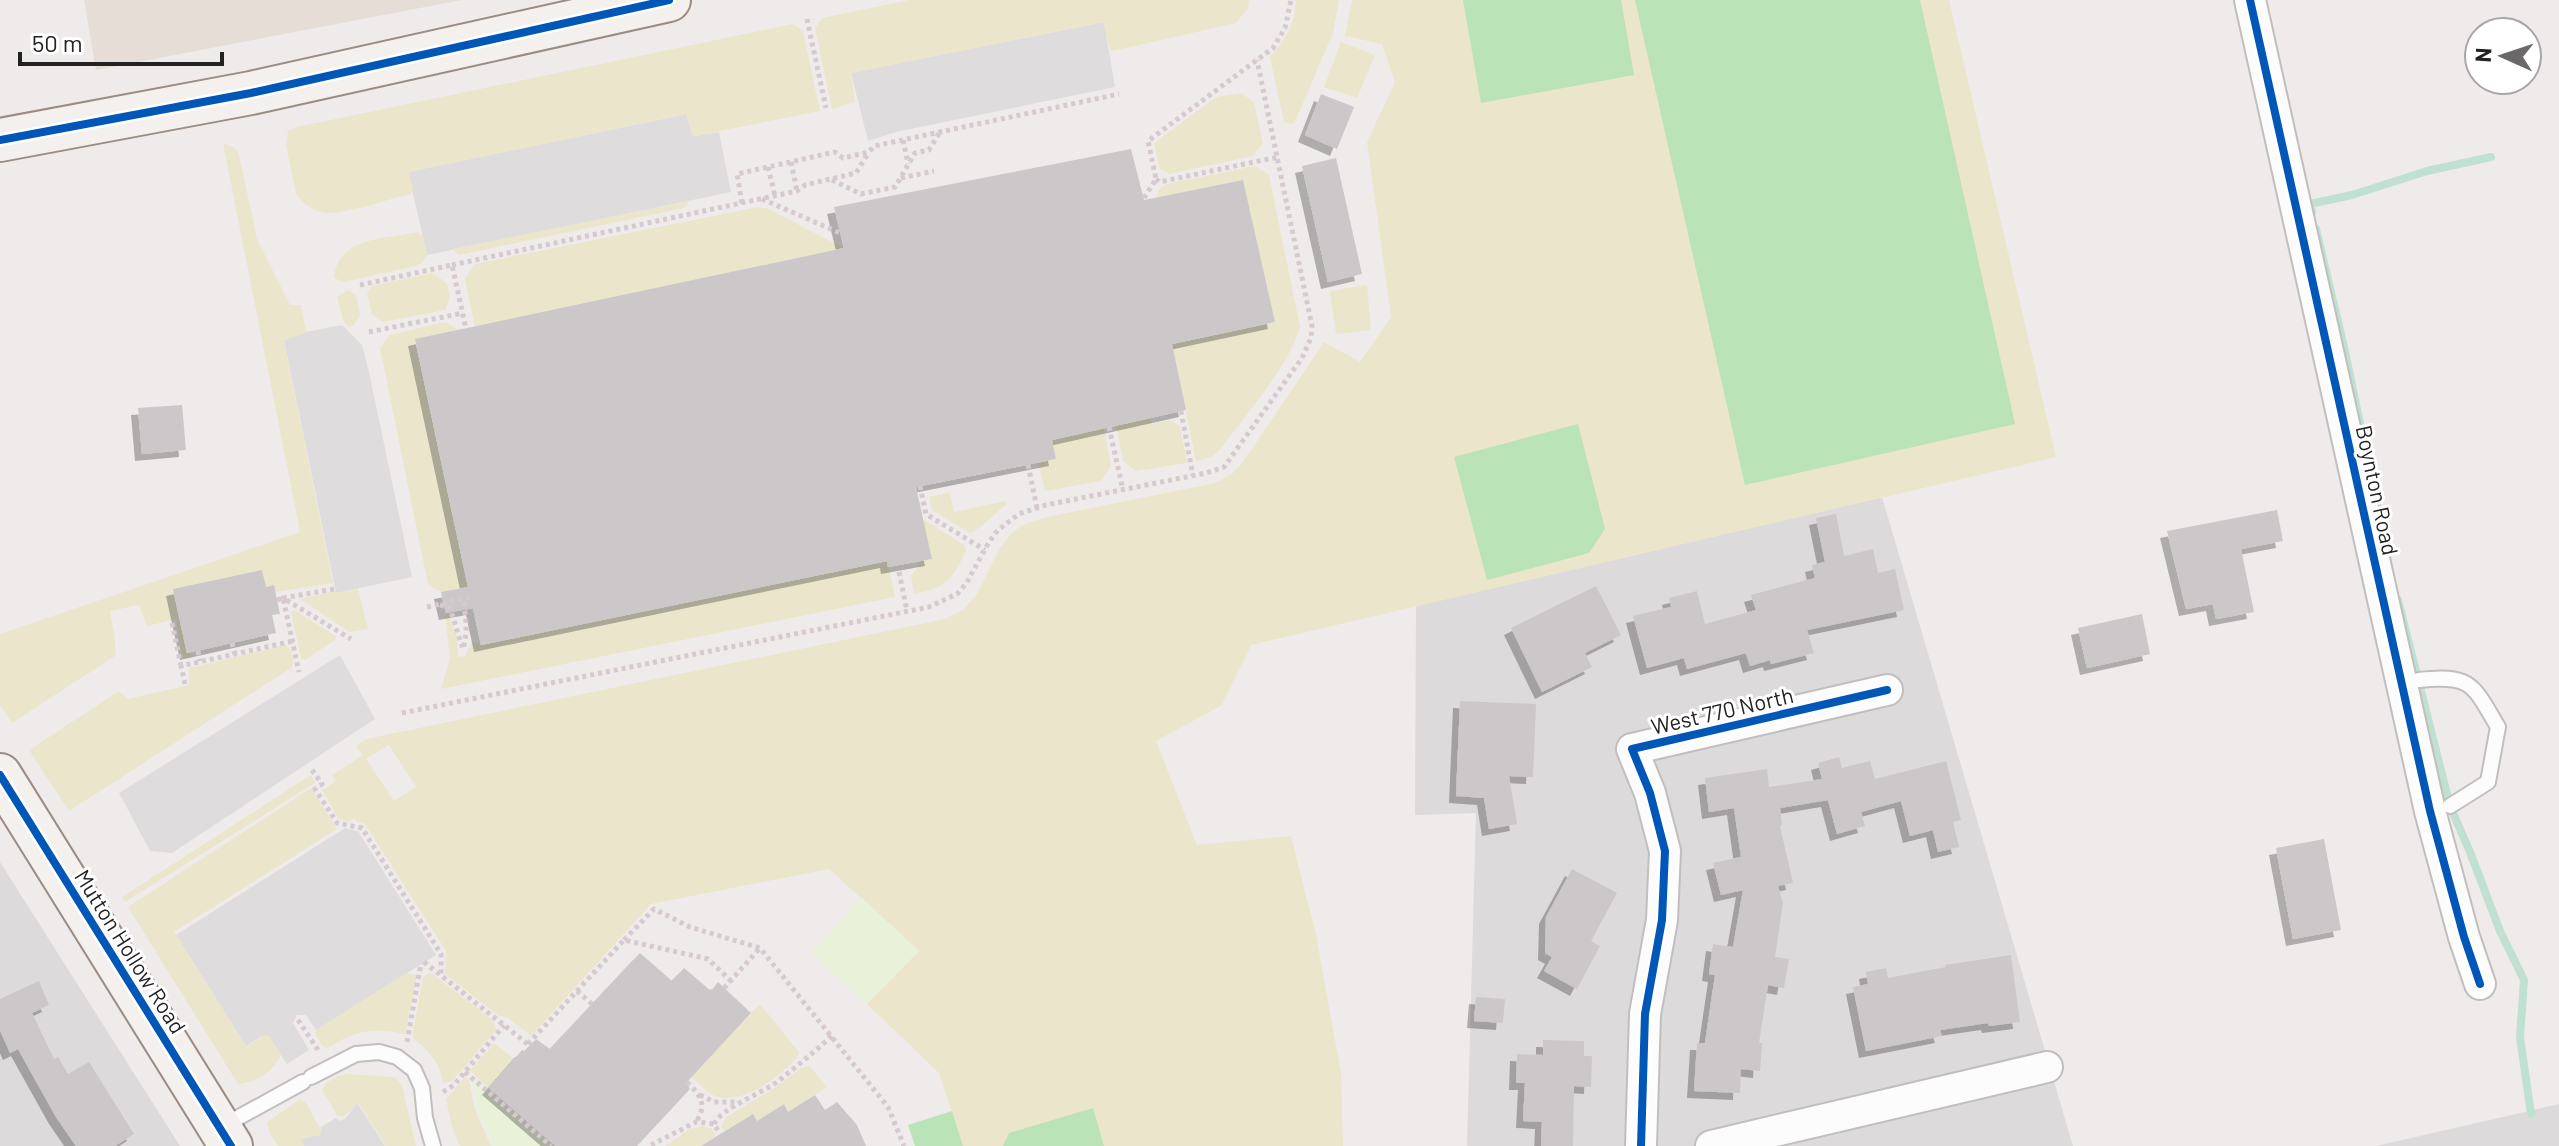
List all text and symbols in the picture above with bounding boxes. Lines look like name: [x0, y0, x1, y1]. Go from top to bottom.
scale bar: [20, 16, 222, 66]
north arrow: [2463, 16, 2543, 96]
text: 50 m: [32, 28, 83, 57]
text: N: [2469, 47, 2495, 63]
street label: Boynton Road: [2352, 423, 2404, 557]
street label: West 770 North: [1648, 681, 1796, 739]
street label: Mutton Hollow Road: [70, 864, 192, 1038]

